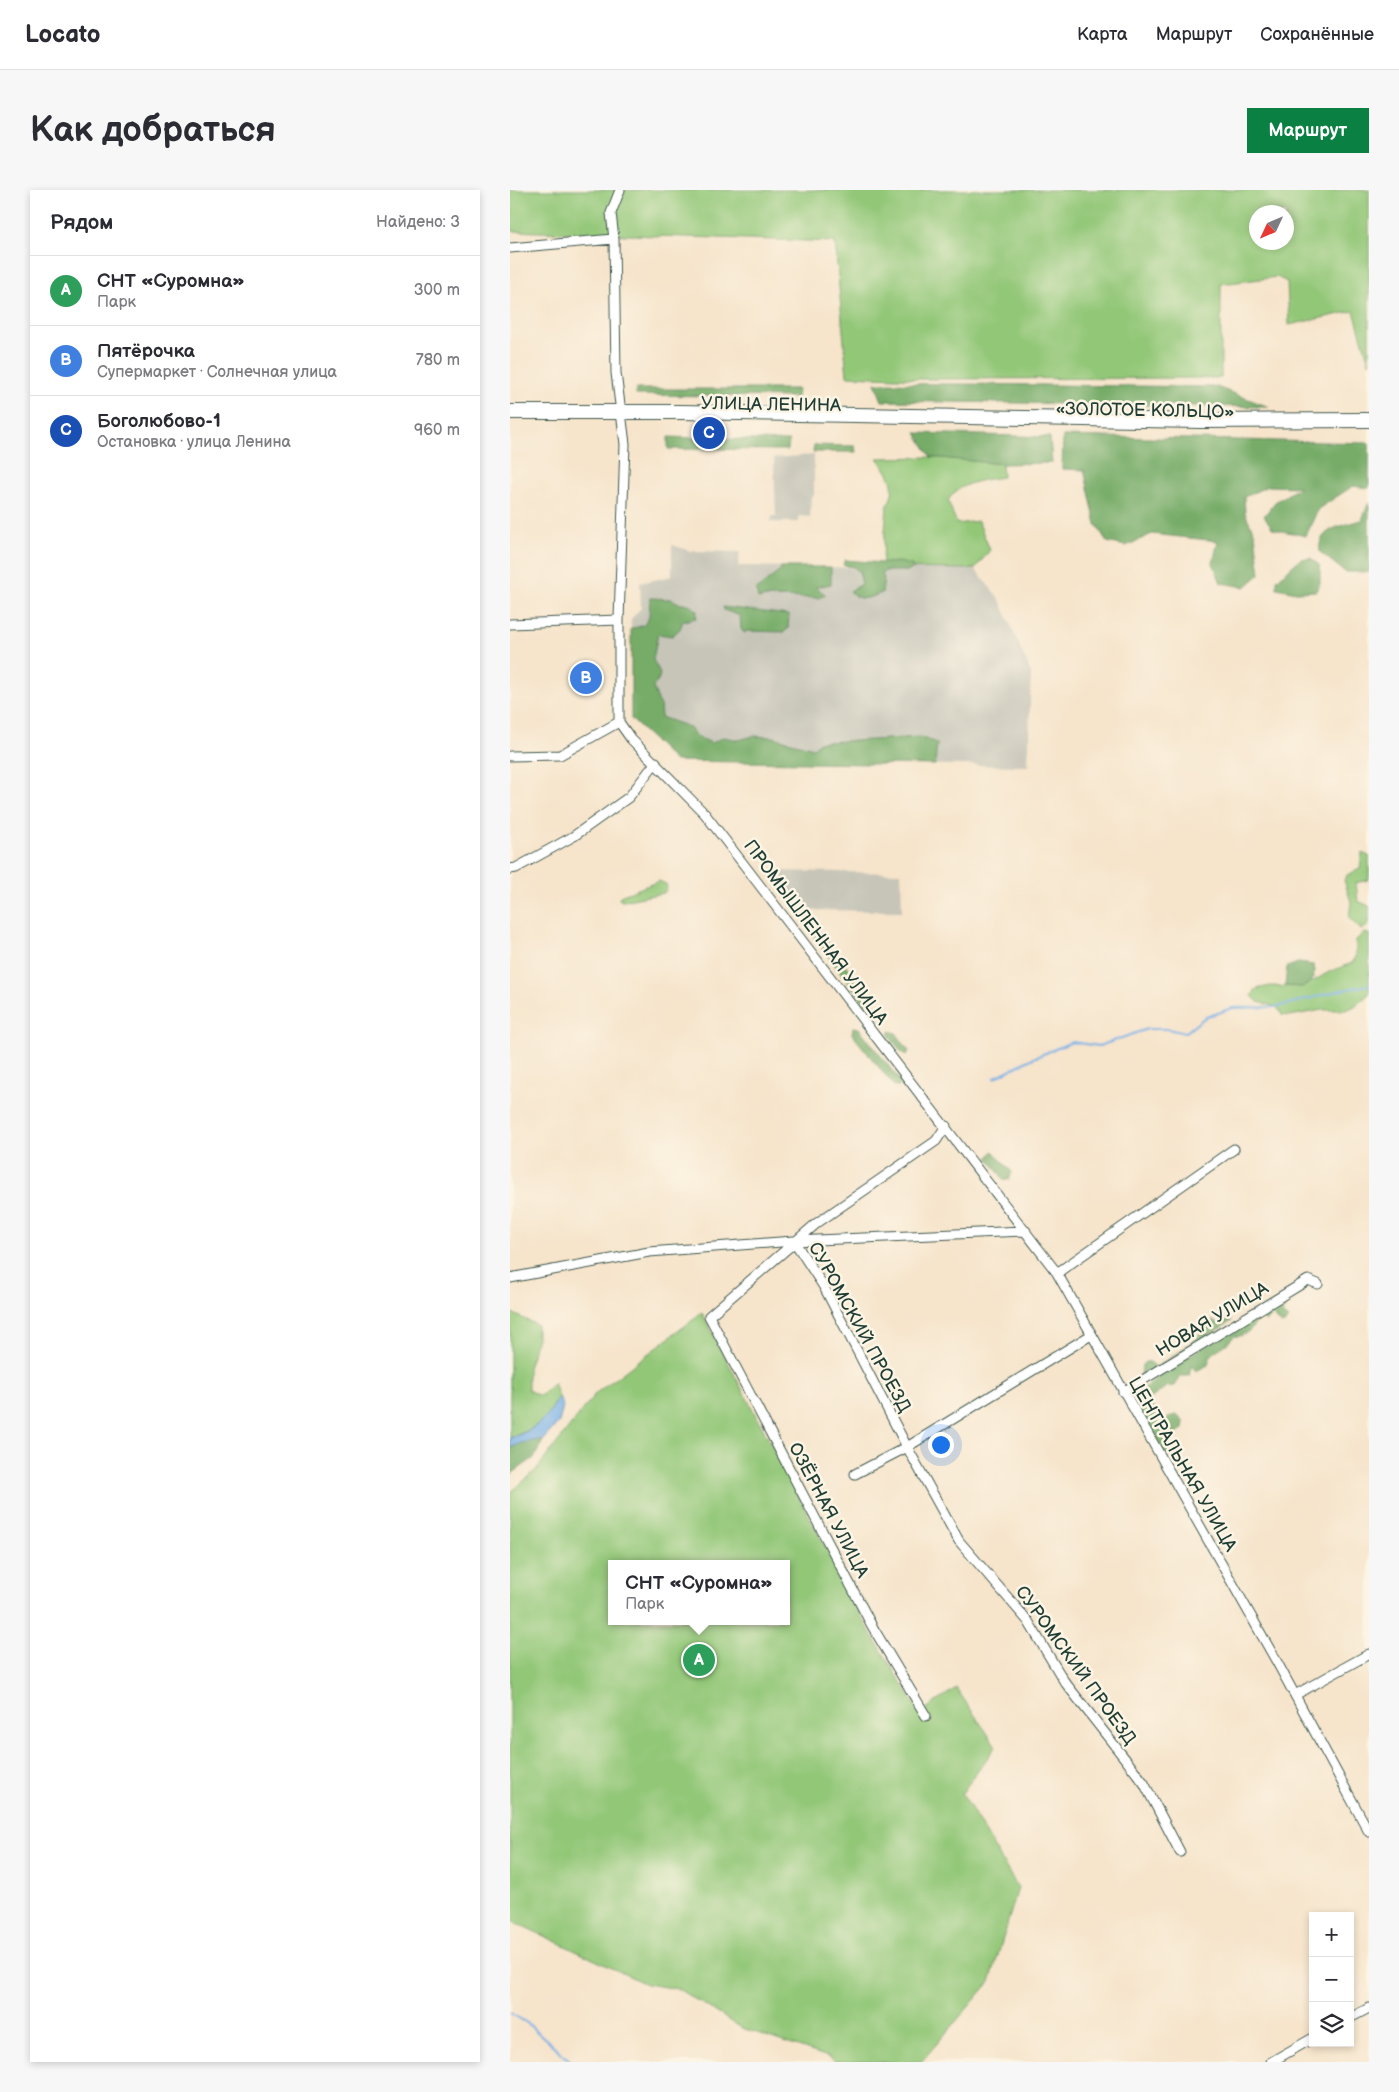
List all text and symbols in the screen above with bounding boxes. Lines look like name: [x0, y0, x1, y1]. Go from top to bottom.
text: Locato: [25, 20, 100, 49]
text: Карта: [1077, 24, 1128, 45]
text: Маршрут: [1156, 24, 1232, 45]
text: Сохранённые: [1260, 24, 1374, 45]
button: Маршрут: [1247, 108, 1369, 153]
text: Как добраться: [30, 109, 276, 152]
north arrow: [1249, 205, 1294, 250]
text: Рядом: [50, 210, 113, 235]
text: Найдено: 3: [376, 213, 460, 232]
text: СНТ «Суромна»: [97, 270, 245, 293]
text: A: [61, 281, 71, 300]
text: 300 m: [414, 281, 460, 300]
text: Парк: [97, 293, 136, 312]
text: Пятёрочка: [97, 340, 195, 363]
text: B: [60, 351, 72, 370]
text: 780 m: [416, 351, 460, 370]
text: Супермаркет · Солнечная улица: [97, 363, 337, 382]
street label: УЛИЦА ЛЕНИНА: [701, 393, 841, 416]
street label: «ЗОЛОТОЕ КОЛЬЦО»: [1055, 398, 1235, 423]
text: Боголюбово-1: [97, 410, 221, 433]
pin: C: [693, 414, 725, 452]
text: C: [60, 421, 72, 440]
text: 960 m: [414, 421, 460, 440]
text: Остановка · улица Ленина: [97, 433, 291, 452]
pin: B: [570, 659, 602, 697]
street label: ПРОМЫШЛЕННАЯ УЛИЦА: [739, 836, 892, 1029]
street label: СУРОМСКИЙ ПРОЕЗД: [804, 1238, 915, 1416]
street label: НОВАЯ УЛИЦА: [1152, 1278, 1272, 1361]
street label: ЦЕНТРАЛЬНАЯ УЛИЦА: [1124, 1373, 1241, 1555]
your location: [928, 1432, 954, 1458]
street label: ОЗЁРНАЯ УЛИЦА: [784, 1439, 874, 1581]
popup: [608, 1560, 790, 1625]
text: СНТ «Суромна»: [625, 1572, 773, 1595]
street label: СУРОМСКИЙ ПРОЕЗД: [1011, 1582, 1140, 1749]
text: Парк: [625, 1595, 664, 1614]
pin: A: [683, 1641, 715, 1679]
map controls: [1309, 1912, 1354, 2047]
button: +: [1309, 1912, 1354, 1957]
button: −: [1309, 1957, 1354, 2002]
button: layers: [1309, 2002, 1354, 2047]

